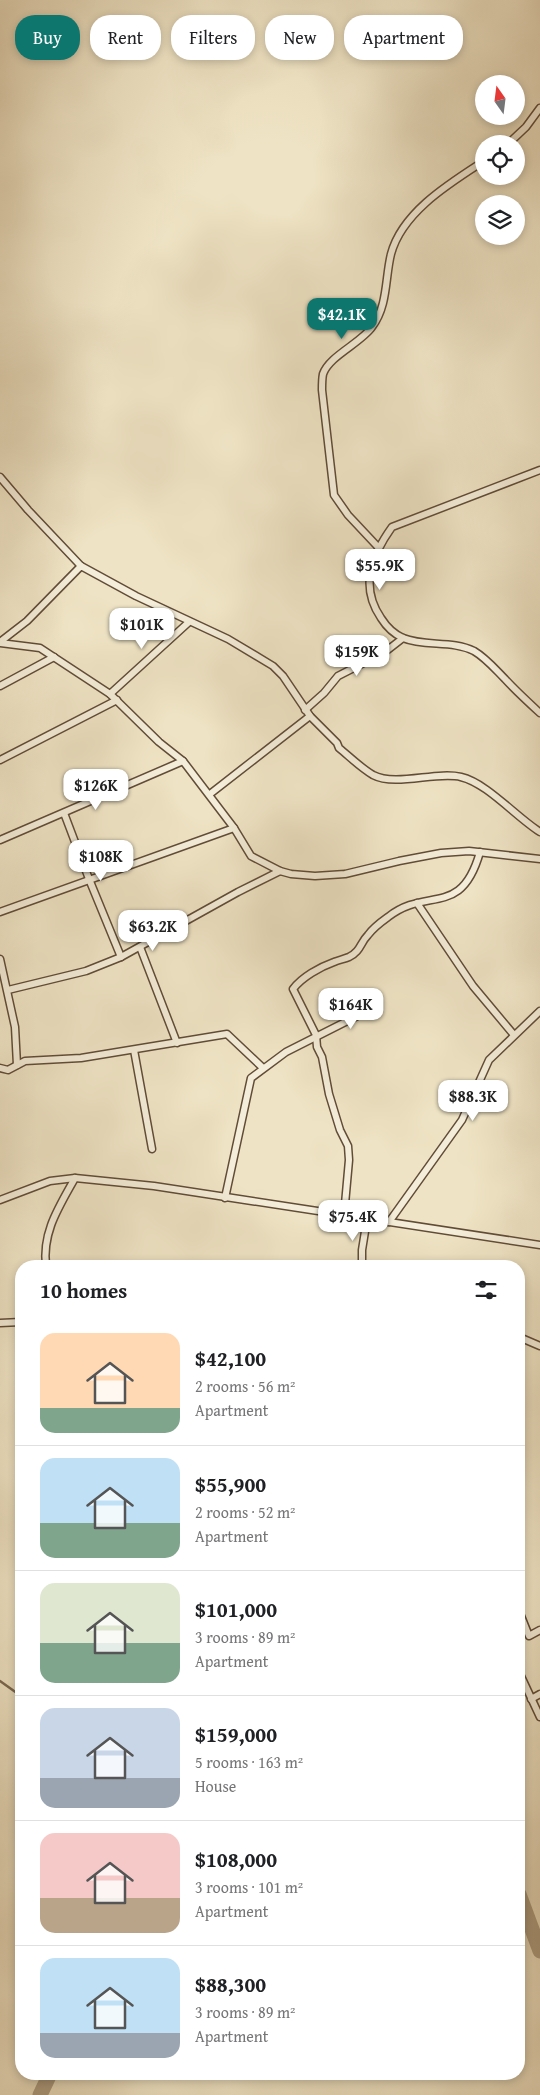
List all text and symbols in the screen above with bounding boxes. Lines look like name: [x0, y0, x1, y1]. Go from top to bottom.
chip: Buy: [15, 15, 80, 60]
chip: Rent: [90, 15, 161, 60]
chip: Filters: [171, 15, 255, 60]
chip: New: [265, 15, 334, 60]
chip: Apartment: [344, 15, 463, 60]
north arrow: [475, 75, 525, 125]
map controls: [475, 75, 525, 245]
button: locate: [475, 135, 525, 185]
button: layers: [475, 195, 525, 245]
pin: $42.1K: [301, 298, 383, 340]
text: $42.1K: [318, 302, 366, 326]
pin: $55.9K: [339, 548, 421, 591]
text: $55.9K: [356, 553, 404, 577]
pin: $101K: [107, 608, 177, 650]
text: $101K: [120, 612, 164, 636]
pin: $159K: [322, 634, 392, 677]
text: $159K: [335, 639, 379, 663]
pin: $126K: [61, 768, 131, 811]
text: $126K: [74, 773, 118, 797]
pin: $108K: [66, 840, 136, 882]
text: $108K: [79, 844, 123, 868]
pin: $63.2K: [112, 910, 194, 952]
text: $63.2K: [129, 914, 177, 938]
pin: $164K: [316, 988, 386, 1030]
text: $164K: [329, 992, 373, 1016]
pin: $88.3K: [432, 1080, 514, 1122]
text: $88.3K: [449, 1084, 497, 1108]
pin: $75.4K: [312, 1200, 394, 1242]
text: $75.4K: [329, 1204, 377, 1228]
text: 10 homes: [40, 1275, 127, 1306]
icon: filters: [472, 1276, 500, 1304]
text: $42,100: [195, 1343, 266, 1374]
icon: home: [80, 1353, 140, 1413]
text: 2 rooms · 56 m²: [195, 1374, 295, 1398]
text: Apartment: [195, 1398, 268, 1422]
text: $55,900: [195, 1469, 266, 1500]
icon: home: [80, 1478, 140, 1538]
text: 2 rooms · 52 m²: [195, 1500, 295, 1524]
text: Apartment: [195, 1524, 268, 1548]
text: $101,000: [195, 1594, 277, 1625]
icon: home: [80, 1603, 140, 1663]
text: 3 rooms · 89 m²: [195, 1625, 295, 1649]
text: Apartment: [195, 1649, 268, 1673]
text: $159,000: [195, 1719, 277, 1750]
icon: home: [80, 1728, 140, 1788]
text: 5 rooms · 163 m²: [195, 1750, 303, 1774]
text: House: [195, 1774, 236, 1798]
text: $108,000: [195, 1844, 277, 1875]
icon: home: [80, 1853, 140, 1913]
text: 3 rooms · 101 m²: [195, 1875, 303, 1899]
text: Apartment: [195, 1899, 268, 1923]
text: $88,300: [195, 1969, 266, 2000]
icon: home: [80, 1978, 140, 2038]
text: 3 rooms · 89 m²: [195, 2000, 295, 2024]
text: Apartment: [195, 2024, 268, 2048]

